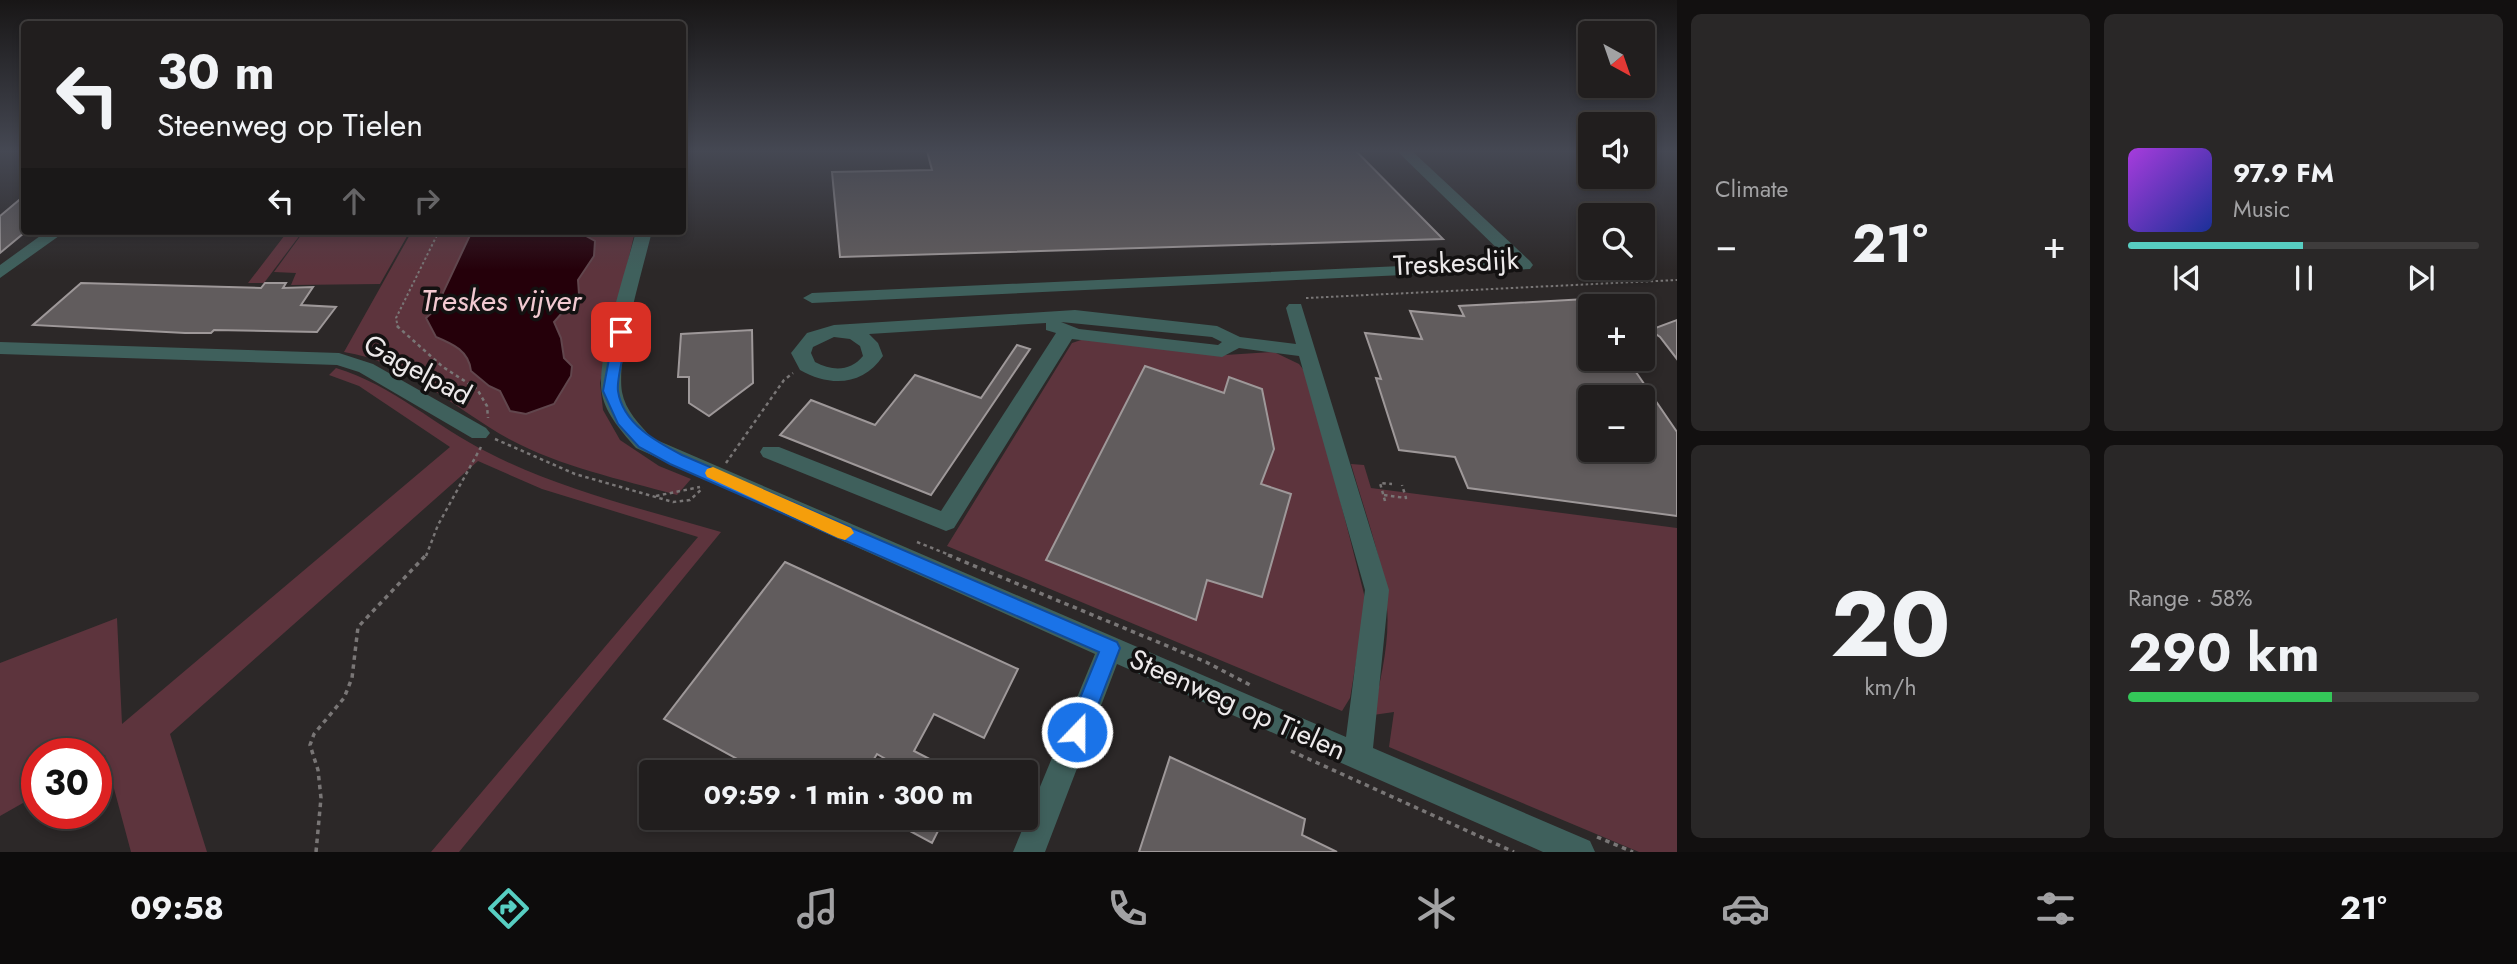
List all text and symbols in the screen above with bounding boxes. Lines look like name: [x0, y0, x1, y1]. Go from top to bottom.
north arrow: [1578, 21, 1656, 98]
map controls: [1578, 21, 1655, 462]
text: 30 m: [157, 37, 275, 107]
icon: left: [42, 49, 133, 140]
text: Steenweg op Tielen: [157, 102, 423, 148]
button: sound: [1578, 112, 1655, 189]
text: 97.9 FM: [2233, 154, 2334, 192]
text: Climate: [1715, 172, 1788, 206]
icon: left: [262, 182, 300, 220]
icon: ahead: [335, 182, 373, 220]
icon: right: [408, 182, 446, 220]
text: Music: [2233, 192, 2290, 226]
button: search: [1578, 203, 1655, 280]
text: 21°: [1852, 206, 1928, 282]
text: −: [1715, 217, 1737, 272]
text: +: [2043, 217, 2066, 272]
street label: Treskesdijk: [1392, 239, 1521, 286]
icon: previous: [2168, 259, 2206, 297]
icon: pause: [2285, 259, 2323, 297]
icon: next: [2402, 259, 2440, 297]
water label: Treskes vijver: [421, 279, 583, 322]
button: +: [1578, 294, 1655, 371]
pin: [591, 302, 651, 362]
icon: arrive: [602, 313, 640, 351]
street label: Gagelpad: [356, 324, 479, 415]
button: −: [1578, 385, 1655, 462]
text: 20: [1831, 559, 1950, 690]
text: Range · 58%: [2128, 581, 2252, 615]
text: 290 km: [2128, 615, 2320, 691]
street label: Steenweg op Tielen: [1123, 638, 1352, 771]
text: km/h: [1865, 670, 1916, 704]
position arrow: [1040, 695, 1114, 769]
speed limit sign: 30: [21, 738, 112, 829]
text: 09:59 · 1 min · 300 m: [704, 776, 973, 814]
icon: directions: [484, 884, 533, 933]
icon: music: [793, 884, 842, 933]
icon: phone: [1103, 884, 1152, 933]
icon: climate: [1412, 884, 1461, 933]
icon: car: [1721, 884, 1770, 933]
icon: filters: [2031, 884, 2080, 933]
text: 09:58: [130, 885, 224, 931]
text: 21°: [2340, 885, 2387, 931]

